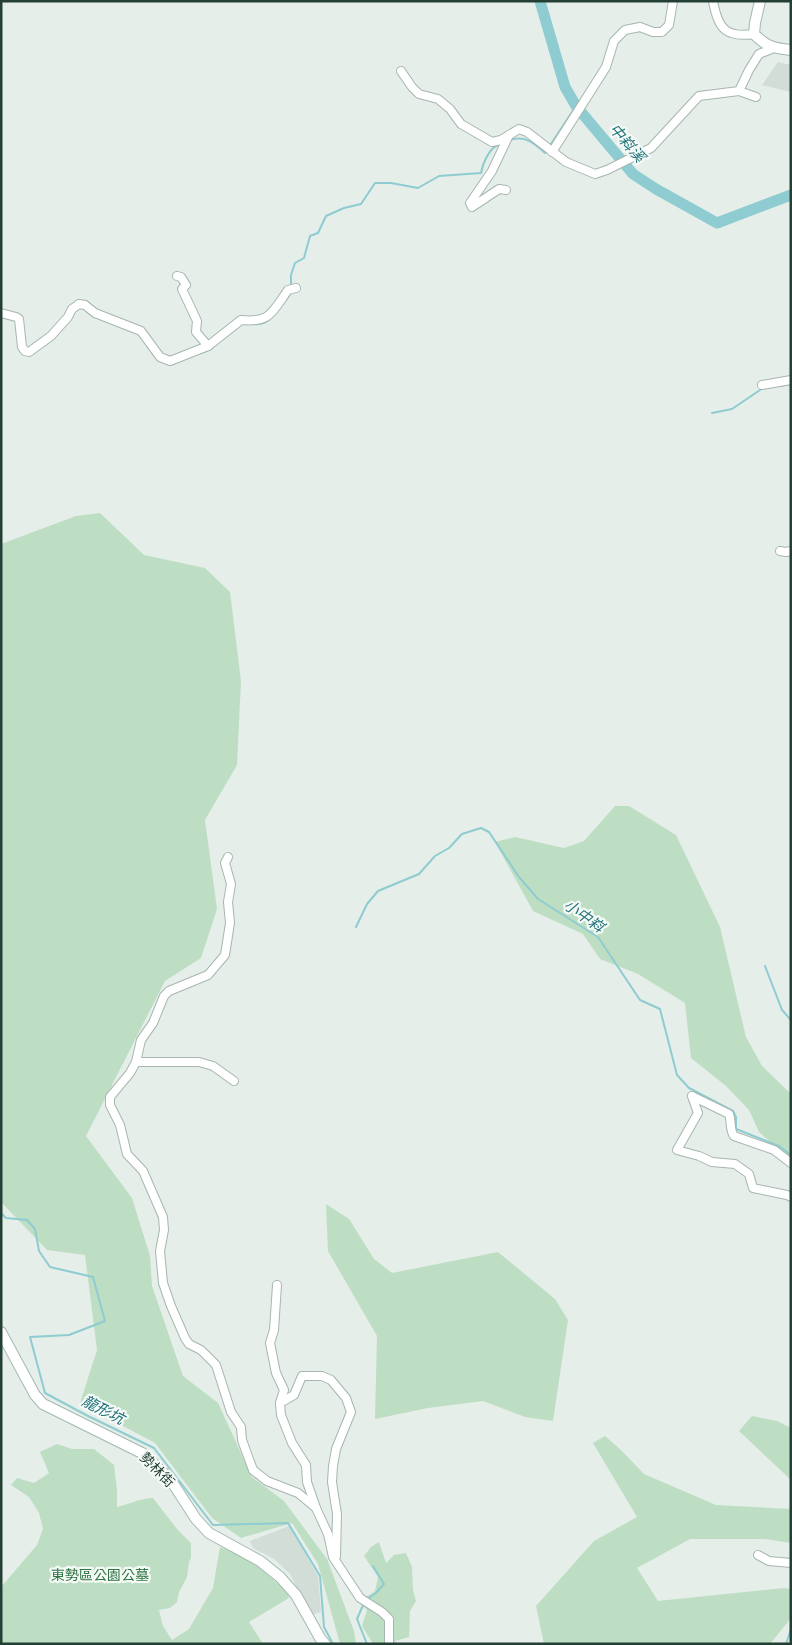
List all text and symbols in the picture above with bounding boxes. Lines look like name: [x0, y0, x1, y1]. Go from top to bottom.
water label: 中嵙溪: [605, 119, 651, 168]
water label: 小中嵙: [560, 895, 610, 938]
water label: 龍形坑: [78, 1391, 129, 1430]
street label: 勢林街: [135, 1448, 179, 1492]
park label: 東勢區公園公墓: [51, 1566, 149, 1585]

